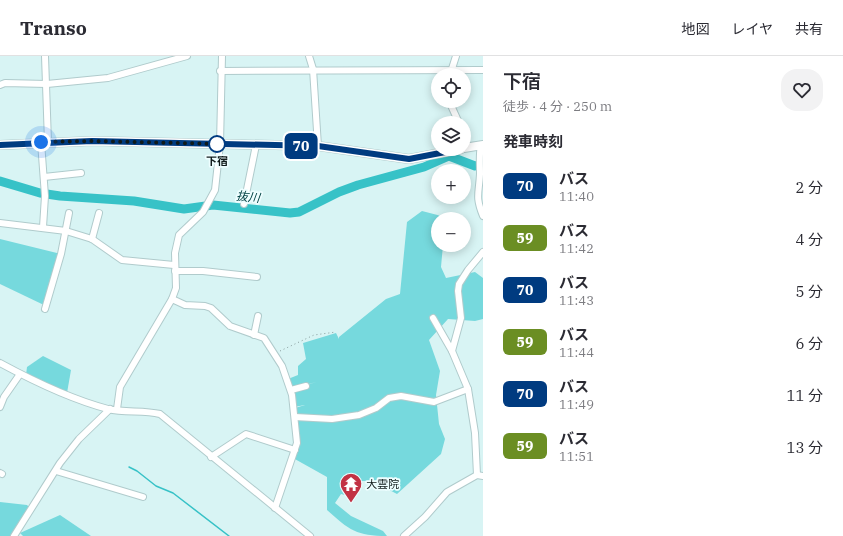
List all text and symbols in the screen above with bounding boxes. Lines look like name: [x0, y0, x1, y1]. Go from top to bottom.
text: Transo: [20, 16, 87, 40]
text: 地図: [681, 20, 709, 38]
text: レイヤ: [731, 20, 773, 38]
text: 共有: [795, 20, 823, 38]
map controls: [431, 68, 471, 252]
button: locate: [431, 68, 471, 108]
text: 下宿: [503, 69, 541, 93]
button: heart: [781, 69, 823, 111]
text: 徒歩 · 4 分 · 250 m: [503, 98, 612, 115]
button: layers: [431, 116, 471, 156]
your location: [31, 132, 51, 152]
text: 発車時刻: [503, 132, 563, 151]
line badge: 70: [283, 133, 319, 159]
marker: 下宿: [208, 135, 226, 153]
text: 70: [293, 137, 309, 155]
place label: 下宿: [206, 154, 228, 168]
button: +: [431, 164, 471, 204]
text: バス: [559, 169, 589, 188]
text: 70: [517, 177, 533, 195]
text: 2 分: [796, 178, 823, 197]
water label: 抜川: [235, 188, 263, 205]
text: 11:40: [559, 188, 594, 205]
button: −: [431, 212, 471, 252]
text: バス: [559, 221, 589, 240]
text: 59: [517, 229, 533, 247]
text: 4 分: [796, 230, 823, 249]
text: 11:42: [559, 240, 594, 257]
text: バス: [559, 273, 589, 292]
text: 70: [517, 281, 533, 299]
text: 5 分: [796, 282, 823, 301]
text: 11:43: [559, 292, 594, 309]
text: バス: [559, 325, 589, 344]
text: 59: [517, 333, 533, 351]
text: 6 分: [796, 334, 823, 353]
text: 11:44: [559, 344, 594, 361]
text: バス: [559, 377, 589, 396]
text: 70: [517, 385, 533, 403]
text: 11 分: [787, 386, 823, 405]
text: 11:49: [559, 396, 594, 413]
text: バス: [559, 429, 589, 448]
text: 59: [517, 437, 533, 455]
text: 13 分: [787, 438, 823, 457]
text: 11:51: [559, 448, 594, 465]
temple icon: 大雲院: [338, 471, 364, 504]
place label: 大雲院: [366, 477, 399, 491]

